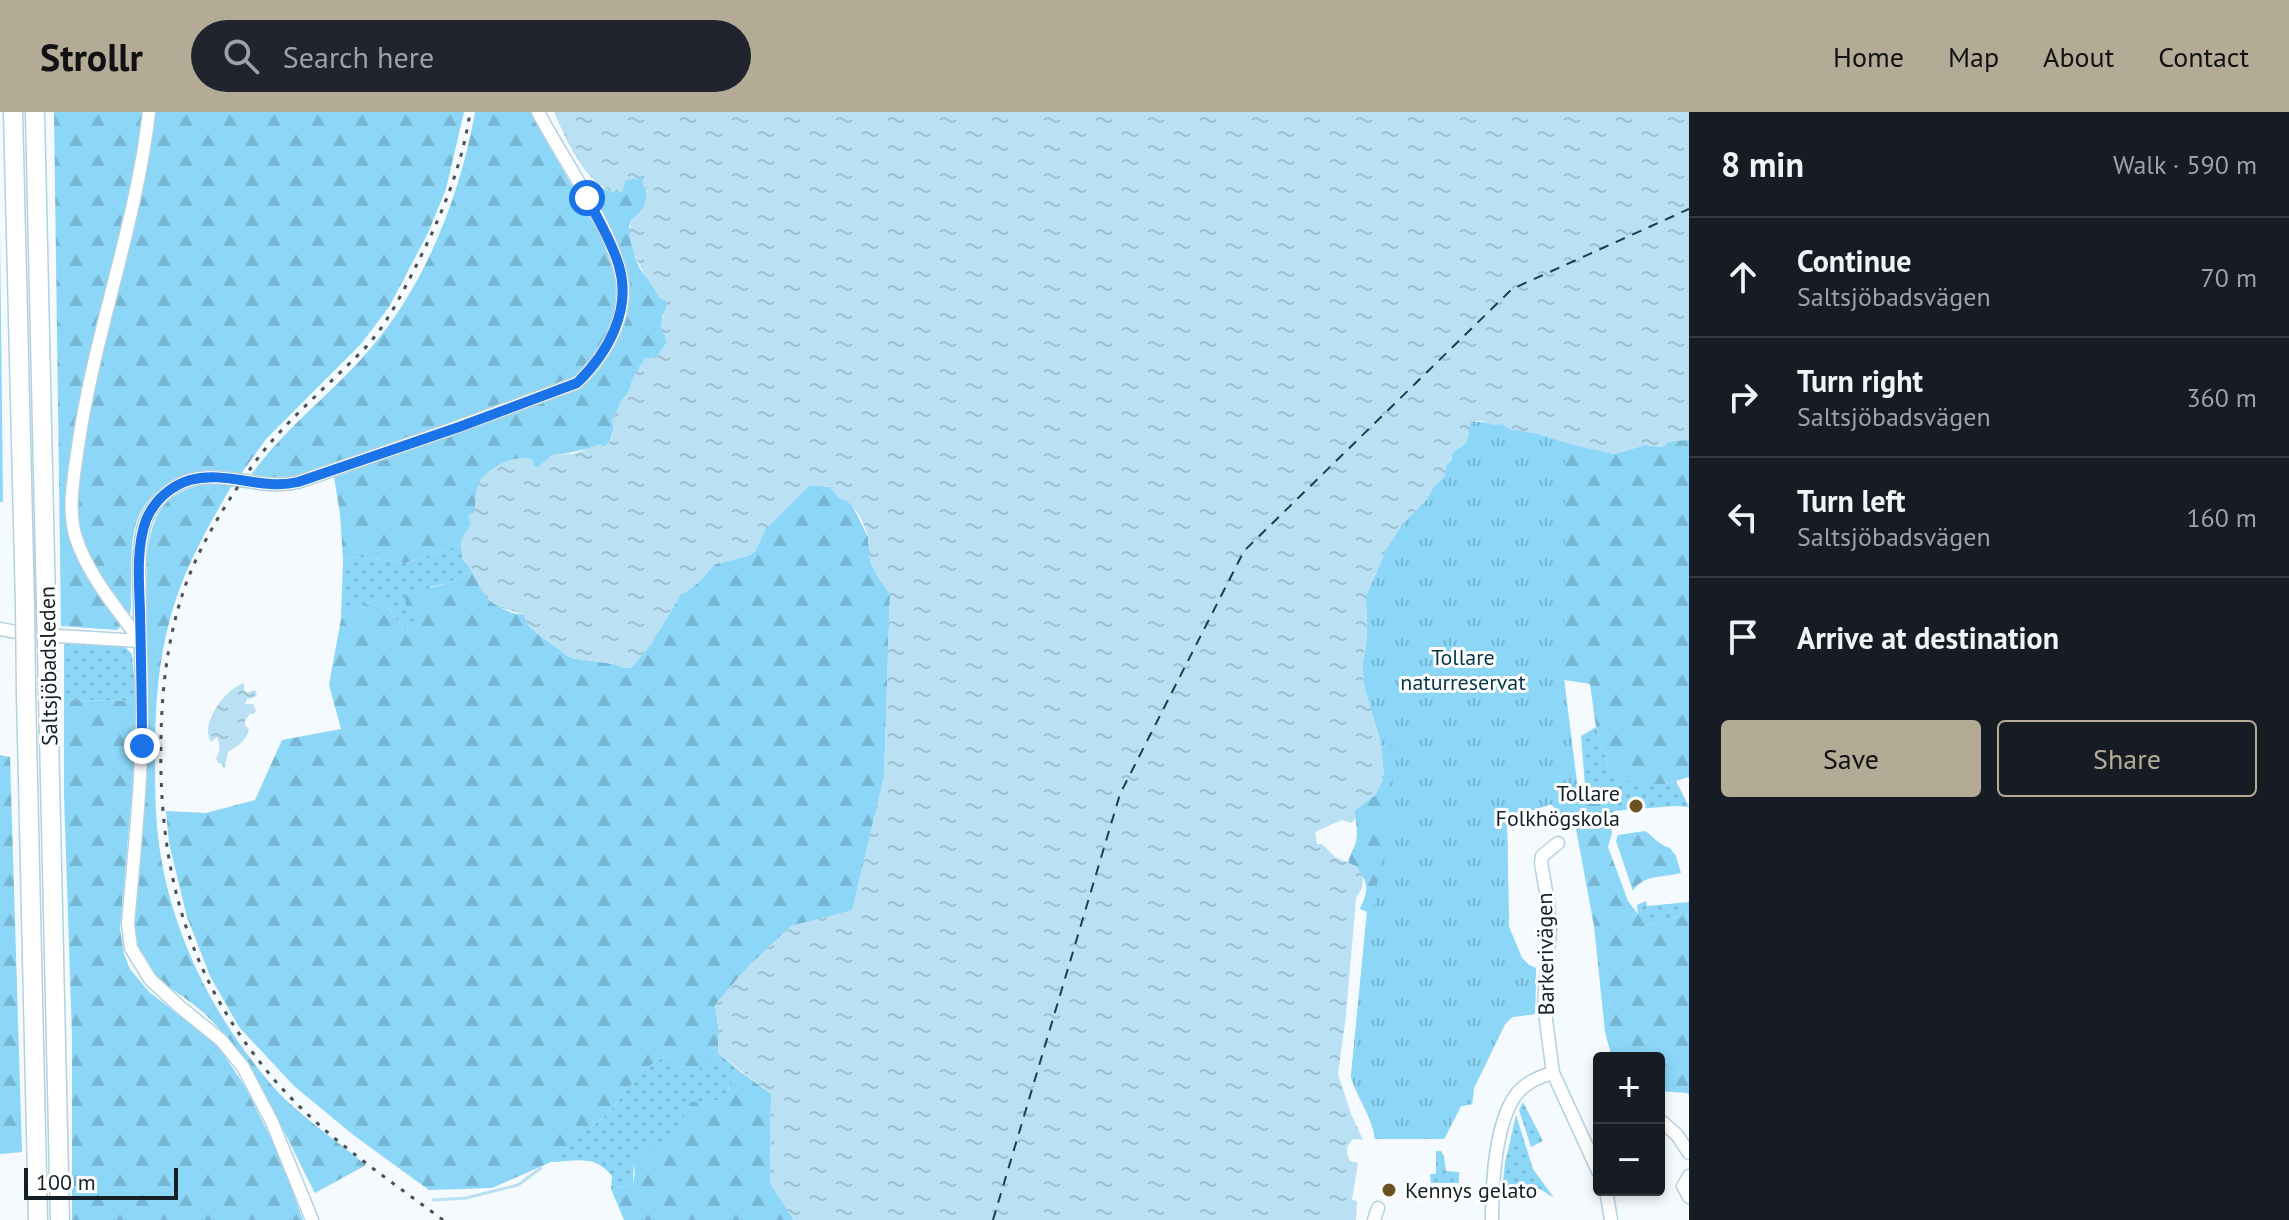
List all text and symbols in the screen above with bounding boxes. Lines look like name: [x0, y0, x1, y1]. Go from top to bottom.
search box: [191, 20, 751, 92]
text: Strollr: [40, 32, 143, 81]
icon: search: [219, 34, 263, 78]
text: Search here: [283, 37, 434, 76]
text: Home: [1833, 38, 1904, 75]
text: Map: [1948, 38, 1999, 75]
text: About: [2043, 38, 2114, 75]
text: Contact: [2158, 38, 2249, 75]
text: 8 min: [1721, 142, 1804, 186]
text: Walk · 590 m: [2113, 148, 2257, 181]
route start: [569, 180, 605, 216]
text: Continue: [1797, 241, 1911, 280]
icon: ahead: [1721, 255, 1765, 299]
text: 70 m: [2201, 261, 2257, 294]
text: Saltsjöbadsvägen: [1797, 280, 1991, 313]
text: Turn right: [1797, 361, 1923, 400]
icon: right: [1721, 375, 1765, 419]
text: 360 m: [2186, 381, 2257, 414]
text: Saltsjöbadsvägen: [1797, 400, 1991, 433]
text: Turn left: [1797, 481, 1905, 520]
icon: left: [1721, 495, 1765, 539]
text: 160 m: [2186, 501, 2257, 534]
text: Saltsjöbadsvägen: [1797, 520, 1991, 553]
street label: Saltsjöbadsleden: [33, 586, 63, 746]
icon: arrive: [1721, 615, 1765, 659]
text: Arrive at destination: [1797, 618, 2059, 657]
park label: Tollare naturreservat: [1400, 643, 1526, 696]
button: Save: [1721, 720, 1981, 797]
button: Share: [1997, 720, 2257, 797]
route end: [124, 728, 160, 764]
place label: Tollare Folkhögskola: [1496, 779, 1620, 832]
marker: Tollare Folkhögskola: [1627, 797, 1645, 815]
street label: Barkerivägen: [1530, 892, 1560, 1016]
map controls: [1593, 1052, 1665, 1196]
button: +: [1593, 1052, 1665, 1124]
button: −: [1593, 1124, 1665, 1196]
scale bar: [24, 1164, 178, 1200]
text: 100 m: [36, 1168, 96, 1196]
place label: Kennys gelato: [1405, 1176, 1537, 1204]
marker: Kennys gelato: [1380, 1181, 1398, 1199]

